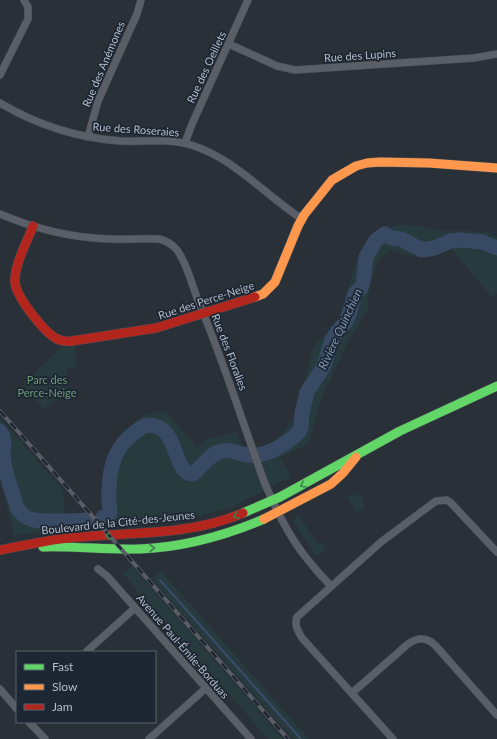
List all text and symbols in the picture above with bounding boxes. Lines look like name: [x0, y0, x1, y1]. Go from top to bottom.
street label: Rue des Anémones: [79, 19, 127, 109]
street label: Rue des Oeillets: [184, 29, 228, 105]
street label: Rue des Lupins: [324, 46, 397, 64]
street label: Rue des Roseraies: [92, 119, 180, 139]
street label: Rue des Perce-Neige: [156, 278, 256, 322]
water label: Rivière Quinchien: [315, 286, 365, 372]
street label: Rue des Floralies: [209, 312, 251, 392]
park label: Parc des Perce-Neige: [17, 373, 77, 399]
one-way arrow: [300, 480, 307, 487]
street label: Boulevard de la Cité-des-Jeunes: [41, 507, 196, 537]
one-way arrow: [233, 512, 240, 520]
one-way arrow: [105, 532, 111, 540]
one-way arrow: [149, 543, 156, 552]
street label: Avenue Paul-Émile-Borduas: [134, 591, 232, 701]
legend: [16, 651, 156, 723]
text: Fast: [52, 659, 74, 674]
text: Slow: [52, 679, 78, 694]
text: Jam: [52, 699, 73, 714]

